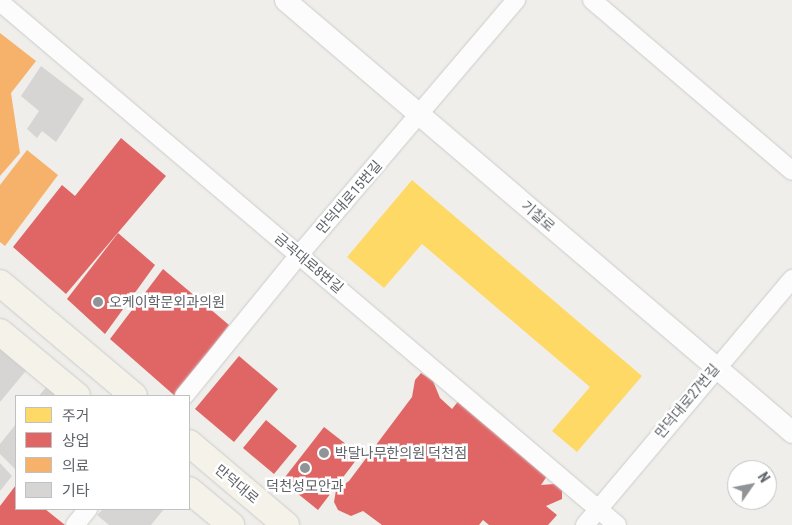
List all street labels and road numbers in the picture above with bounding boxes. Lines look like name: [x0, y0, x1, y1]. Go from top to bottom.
street label: 만덕대로15번길: [313, 157, 385, 237]
street label: 기찰로: [518, 197, 558, 235]
street label: 금곡대로8번길: [271, 230, 347, 296]
street label: 만덕대로27번길: [651, 361, 723, 441]
street label: 만덕대로: [212, 461, 262, 507]

